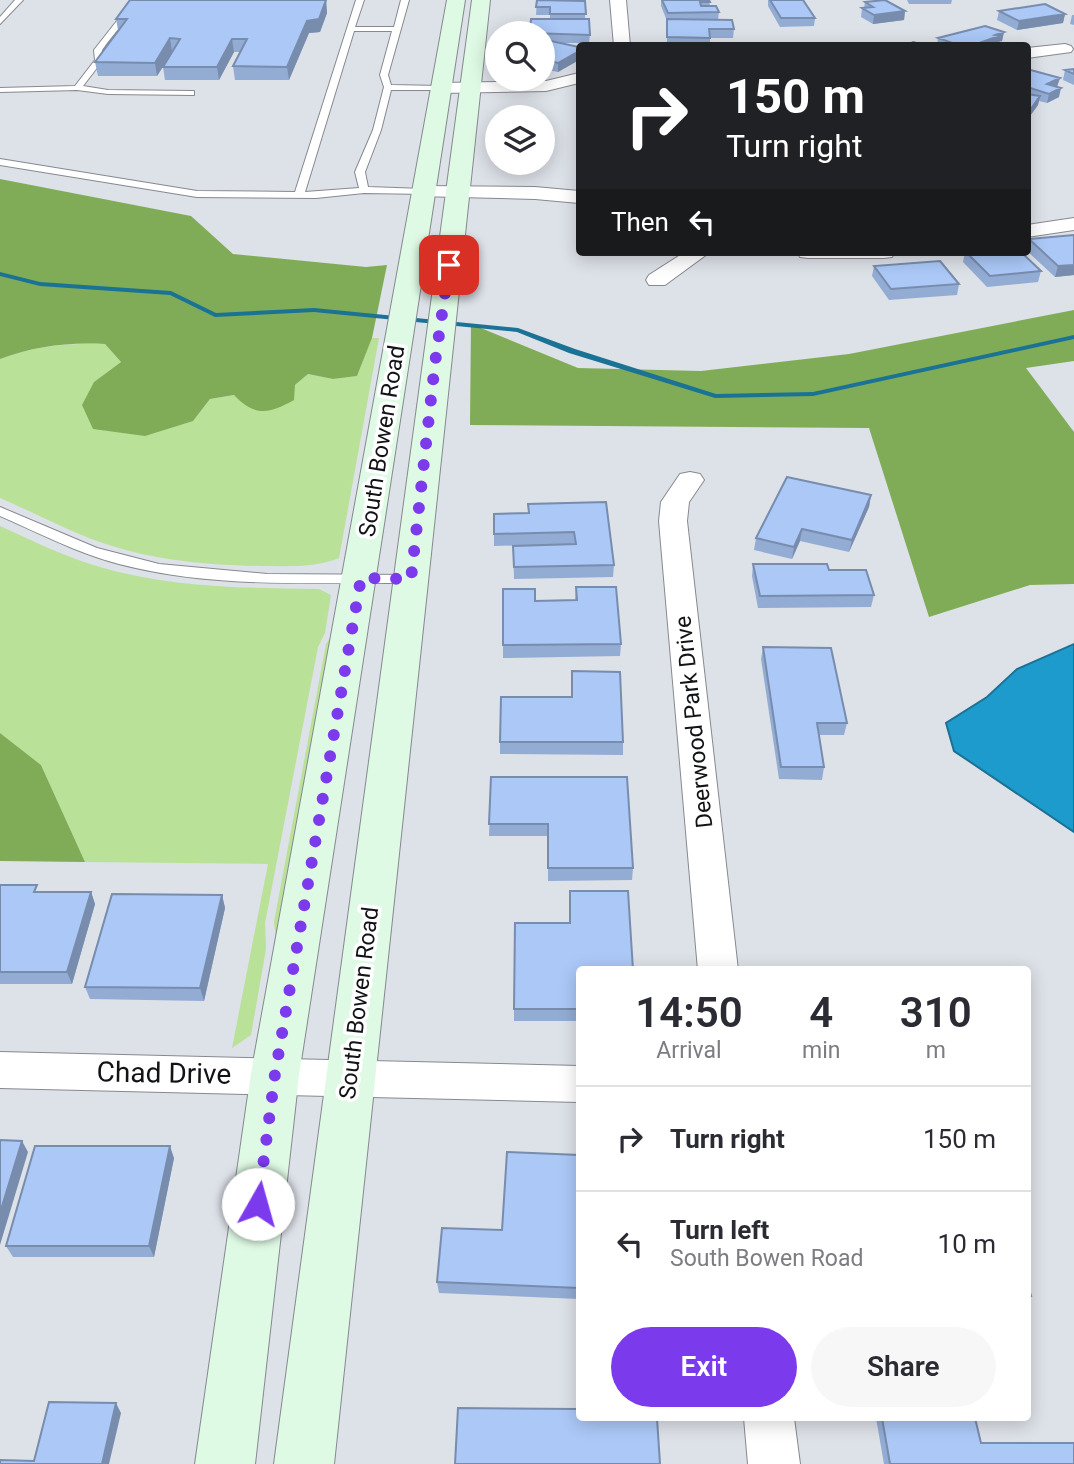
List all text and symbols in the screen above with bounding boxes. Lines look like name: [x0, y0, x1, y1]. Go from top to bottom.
map controls: [485, 21, 555, 175]
button: search: [485, 21, 555, 91]
text: 150 m: [726, 68, 865, 125]
icon: right: [611, 70, 702, 161]
button: layers: [485, 105, 555, 175]
text: Turn right: [726, 127, 862, 165]
icon: left: [683, 203, 721, 241]
text: Then: [611, 207, 669, 237]
pin: [419, 235, 479, 295]
icon: arrive: [430, 246, 468, 284]
street label: South Bowen Road: [354, 343, 410, 539]
street label: Deerwood Park Drive: [669, 614, 719, 830]
street label: South Bowen Road: [334, 905, 384, 1101]
text: 14:50: [635, 988, 743, 1037]
text: 4: [809, 988, 833, 1037]
text: 310: [900, 988, 972, 1037]
text: Arrival: [656, 1037, 722, 1064]
text: min: [802, 1037, 840, 1064]
text: m: [926, 1037, 946, 1064]
street label: Chad Drive: [96, 1055, 232, 1091]
icon: right: [611, 1120, 649, 1158]
text: Turn right: [670, 1124, 785, 1154]
text: 150 m: [923, 1124, 996, 1154]
position arrow: [221, 1167, 295, 1241]
text: Turn left: [670, 1215, 769, 1245]
icon: left: [611, 1225, 649, 1263]
text: 10 m: [938, 1229, 996, 1259]
text: South Bowen Road: [670, 1245, 863, 1272]
button: Exit: [611, 1327, 797, 1407]
button: Share: [811, 1327, 996, 1407]

